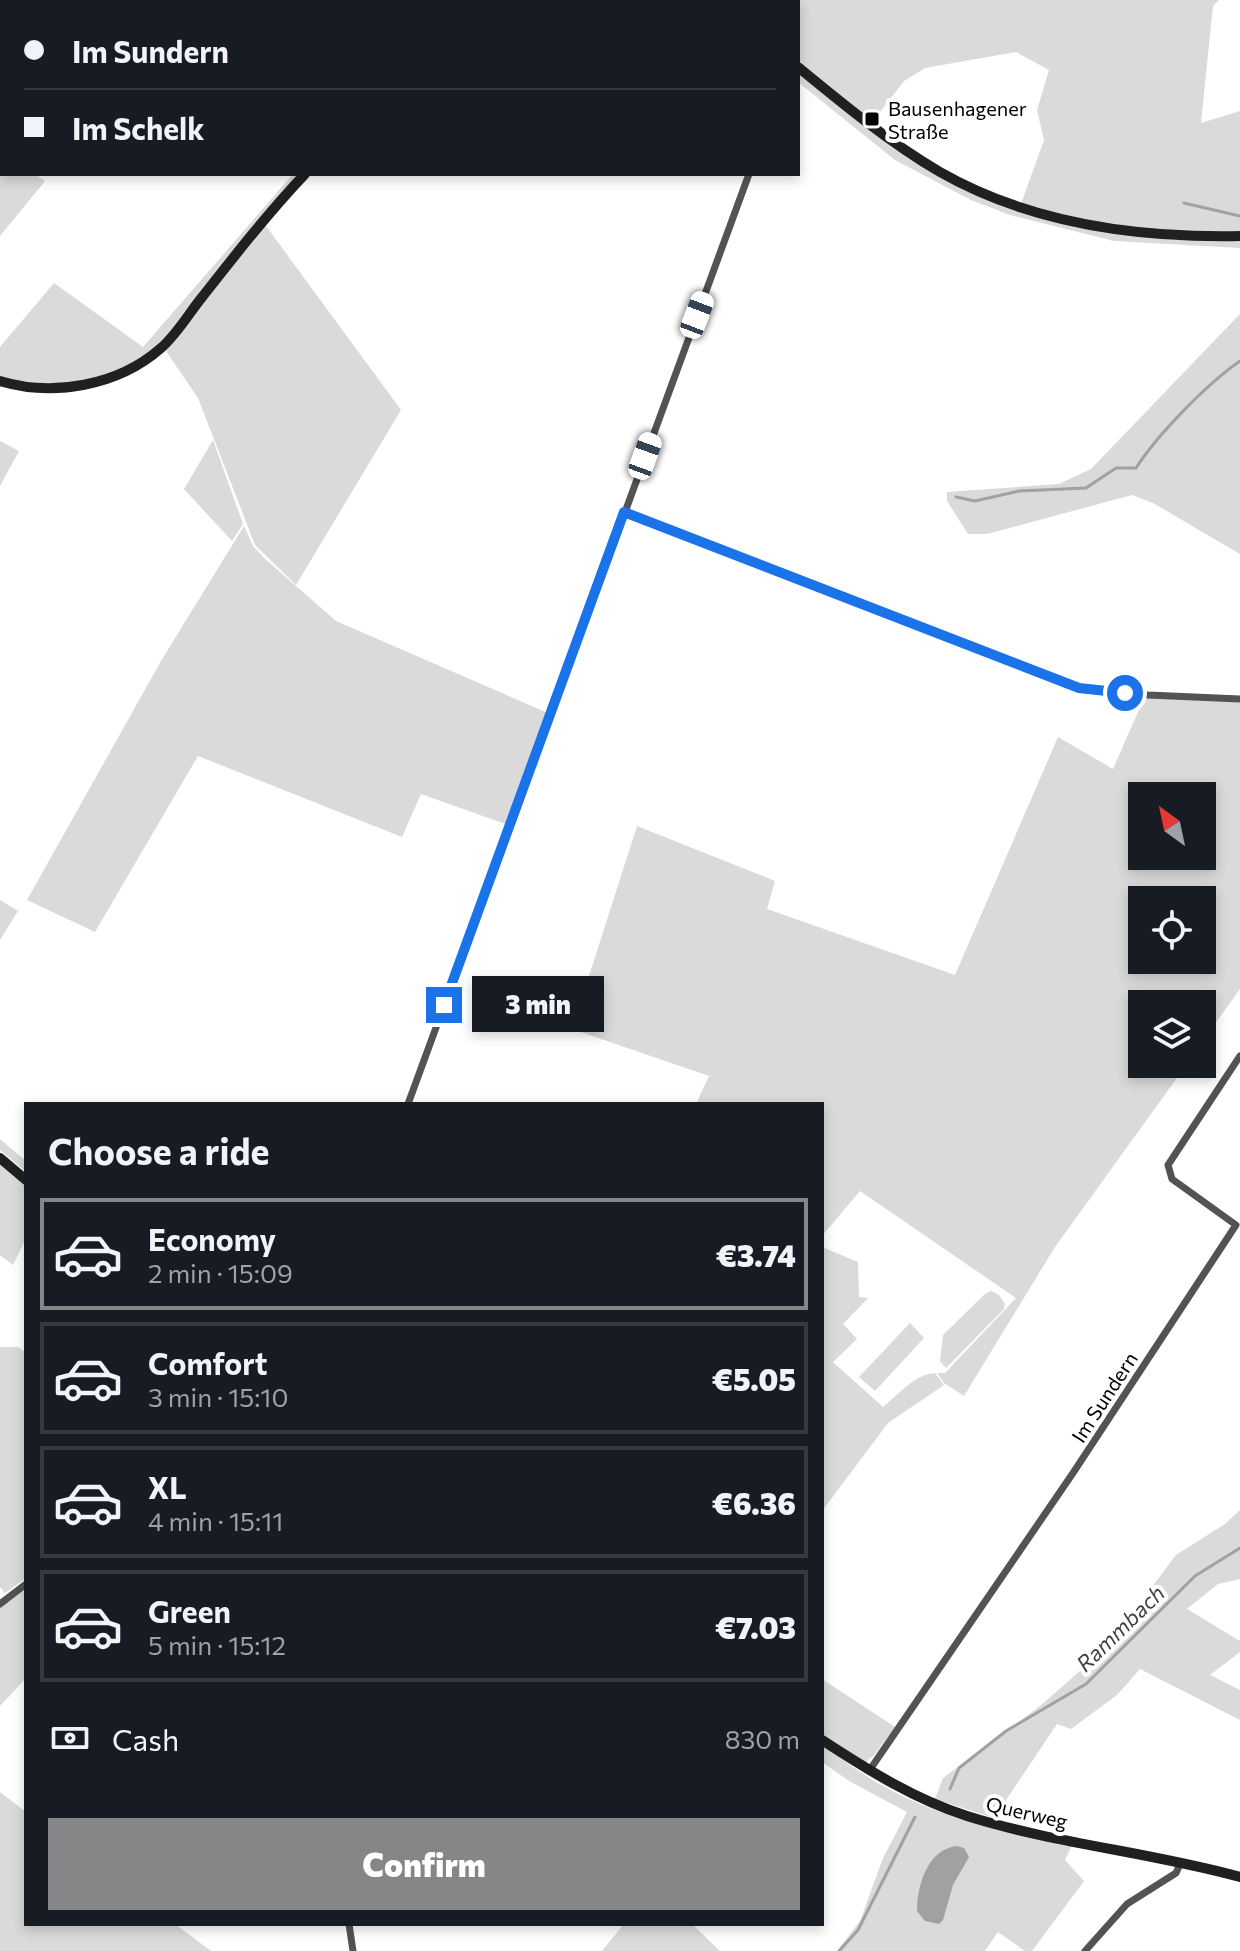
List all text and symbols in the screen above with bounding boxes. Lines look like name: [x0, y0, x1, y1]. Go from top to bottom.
text: Im Sundern: [72, 32, 229, 69]
place label: Bausenhagener Straße: [888, 96, 1027, 143]
text: Im Schelk: [72, 109, 204, 146]
marker: Bausenhagener Straße: [863, 110, 881, 128]
car: [677, 288, 717, 342]
car: [626, 429, 664, 483]
route start: [1107, 675, 1143, 711]
north arrow: [1128, 782, 1216, 870]
map controls: [1128, 782, 1216, 1078]
button: locate: [1128, 886, 1216, 974]
callout: 3 min: [472, 977, 604, 1033]
route end: [426, 987, 462, 1023]
text: 3 min: [505, 988, 571, 1019]
button: layers: [1128, 990, 1216, 1078]
text: Choose a ride: [48, 1128, 269, 1172]
icon: car: [52, 1218, 124, 1290]
text: Economy: [148, 1220, 276, 1257]
text: €3.74: [716, 1236, 796, 1273]
text: 2 min · 15:09: [148, 1257, 293, 1288]
icon: car: [52, 1342, 124, 1414]
text: Comfort: [148, 1344, 267, 1381]
street label: Im Sundern: [1066, 1347, 1142, 1447]
text: €5.05: [712, 1360, 796, 1397]
text: 3 min · 15:10: [148, 1381, 288, 1412]
icon: car: [52, 1466, 124, 1538]
text: XL: [148, 1468, 187, 1505]
text: €6.36: [712, 1484, 796, 1521]
text: 4 min · 15:11: [148, 1505, 283, 1536]
water label: Rammbach: [1070, 1579, 1170, 1677]
icon: car: [52, 1590, 124, 1662]
text: Green: [148, 1592, 231, 1629]
text: €7.03: [715, 1608, 796, 1645]
text: 5 min · 15:12: [148, 1629, 286, 1660]
icon: cash: [48, 1716, 92, 1760]
text: Cash: [112, 1720, 179, 1757]
text: 830 m: [725, 1723, 800, 1754]
street label: Querweg: [984, 1791, 1070, 1833]
button: Confirm: [48, 1818, 800, 1910]

